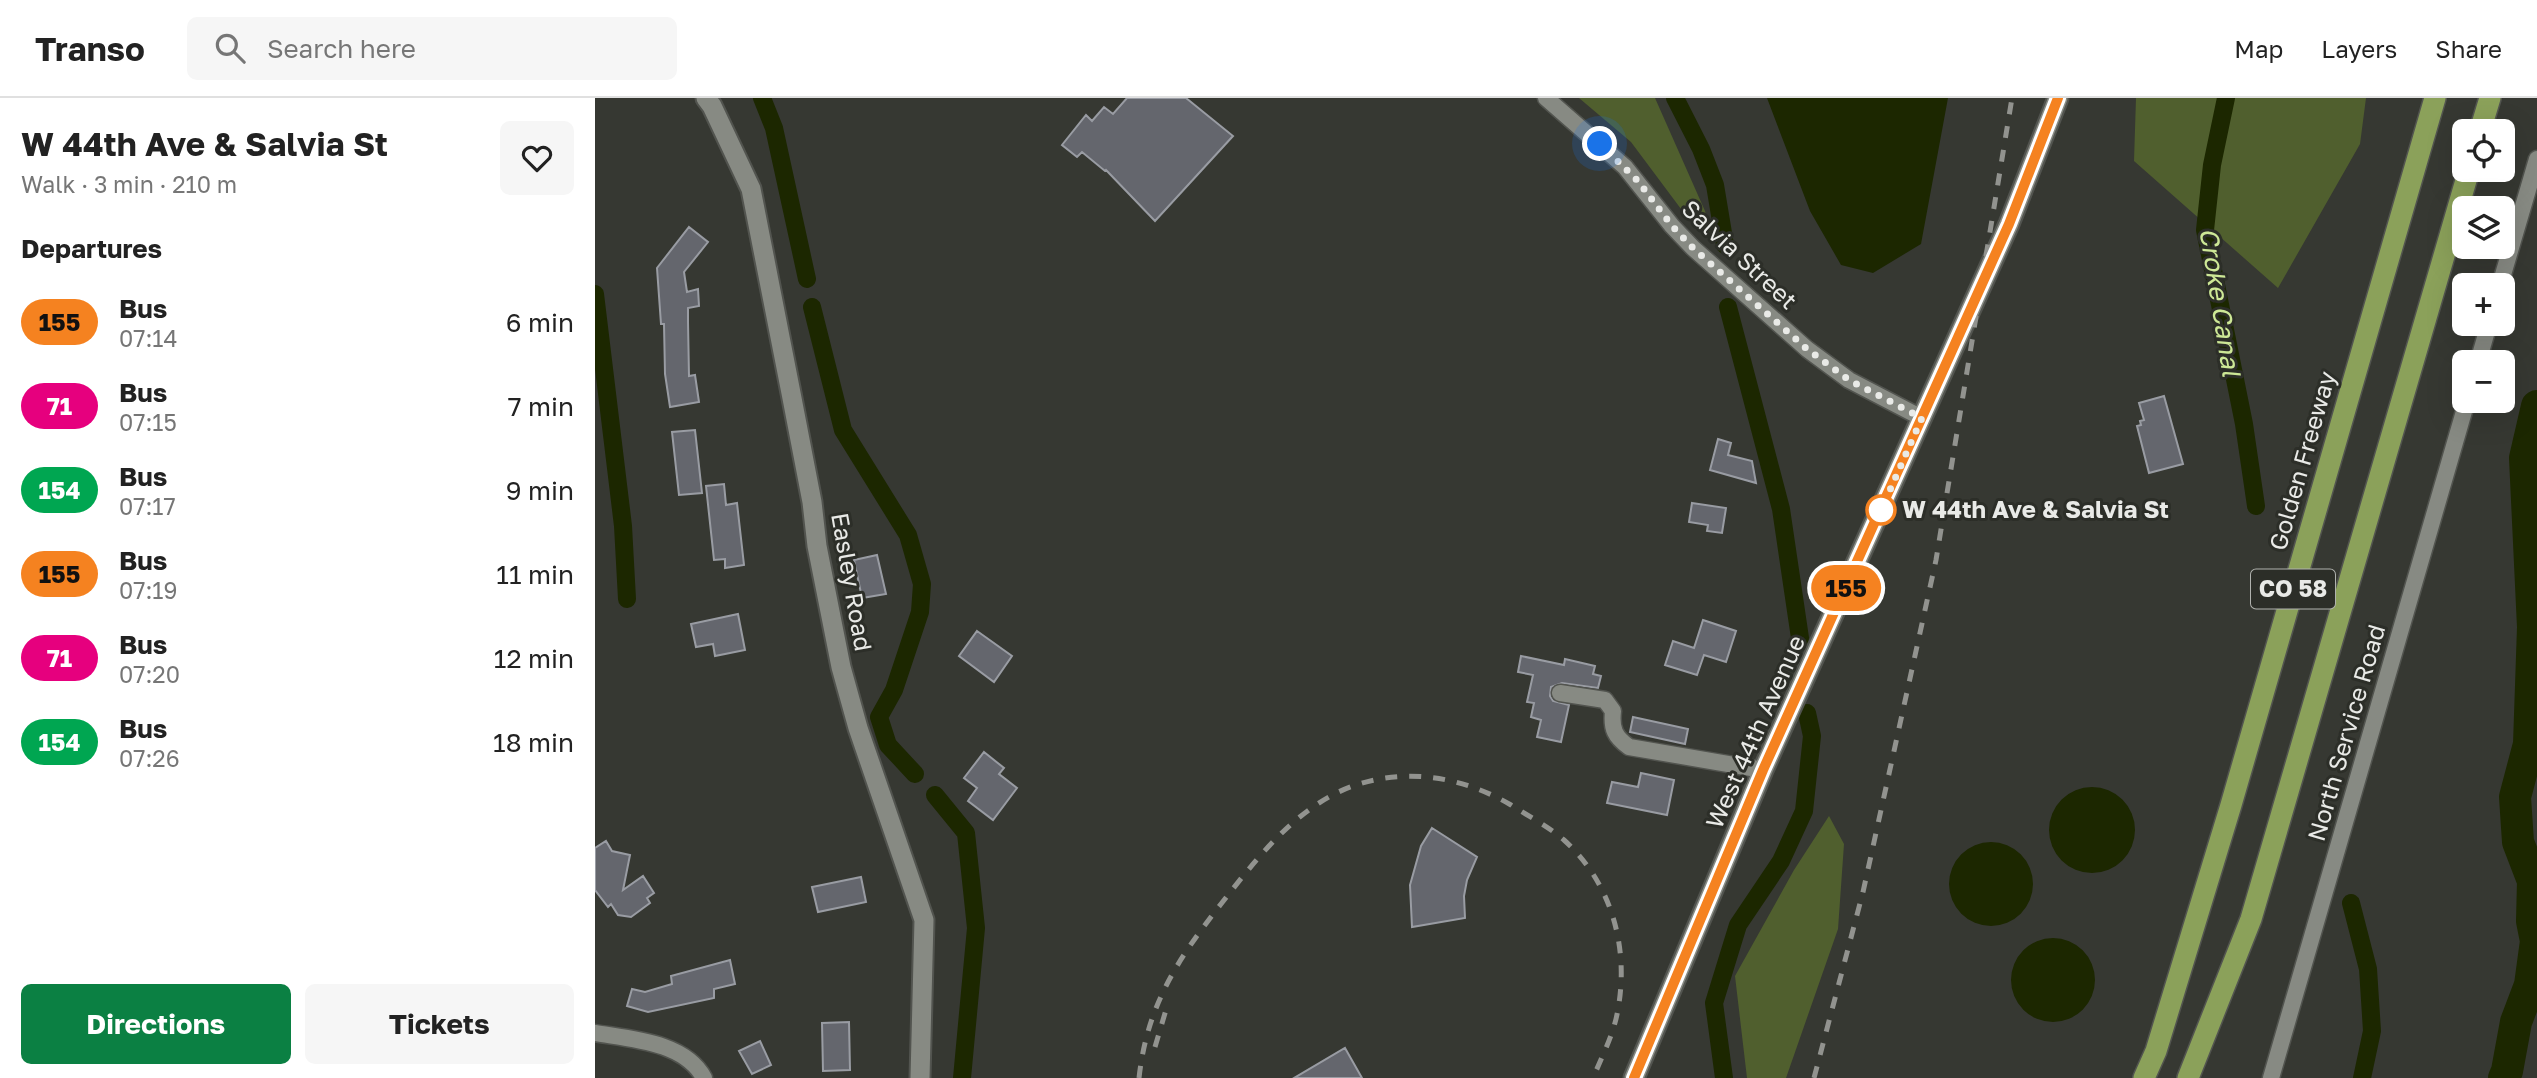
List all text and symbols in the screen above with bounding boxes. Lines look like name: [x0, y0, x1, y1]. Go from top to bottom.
search box: [187, 17, 677, 80]
text: Transo: [35, 29, 145, 68]
icon: search: [211, 29, 249, 67]
text: Search here: [267, 33, 416, 64]
text: Map: [2234, 34, 2283, 63]
text: Layers: [2321, 34, 2397, 63]
text: Share: [2435, 34, 2502, 63]
map controls: [2452, 119, 2515, 413]
button: locate: [2452, 119, 2515, 182]
button: heart: [500, 121, 574, 195]
text: W 44th Ave & Salvia St: [21, 124, 388, 163]
your location: [1582, 126, 1617, 161]
text: Walk · 3 min · 210 m: [21, 170, 237, 198]
street label: Salvia Street: [1677, 193, 1804, 314]
button: layers: [2452, 196, 2515, 259]
water label: Croke Canal: [2193, 225, 2248, 380]
text: Departures: [21, 233, 162, 264]
button: +: [2452, 273, 2515, 336]
text: Bus: [119, 293, 167, 324]
text: 155: [39, 307, 80, 336]
text: 6 min: [506, 307, 574, 338]
text: 07:14: [119, 324, 178, 352]
button: −: [2452, 350, 2515, 413]
street label: Golden Freeway: [2262, 368, 2341, 553]
text: Bus: [119, 377, 167, 408]
text: 71: [47, 391, 72, 420]
text: 7 min: [508, 391, 574, 422]
text: 07:15: [119, 408, 177, 436]
text: Bus: [119, 461, 167, 492]
text: 154: [39, 475, 81, 504]
text: 9 min: [506, 475, 574, 506]
text: 07:17: [119, 492, 176, 520]
place label: W 44th Ave & Salvia St: [1902, 494, 2169, 523]
marker: W 44th Ave & Salvia St: [1866, 495, 1896, 525]
street label: Easley Road: [826, 510, 879, 653]
text: Bus: [119, 545, 167, 576]
text: 155: [39, 559, 80, 588]
text: 11 min: [496, 559, 574, 590]
line badge: 155: [1806, 565, 1886, 611]
road number: CO 58: [2251, 569, 2335, 608]
text: 155: [1825, 573, 1867, 602]
text: 07:19: [119, 576, 177, 604]
street label: North Service Road: [2301, 621, 2390, 844]
text: Bus: [119, 629, 167, 660]
street label: West 44th Avenue: [1699, 630, 1810, 833]
text: 71: [47, 643, 72, 672]
text: 12 min: [494, 643, 574, 674]
text: 07:20: [119, 660, 180, 688]
text: Bus: [119, 713, 167, 744]
text: 154: [39, 727, 81, 756]
text: 18 min: [493, 727, 574, 758]
text: 07:26: [119, 744, 180, 772]
button: Directions: [21, 984, 291, 1064]
button: Tickets: [305, 984, 574, 1064]

